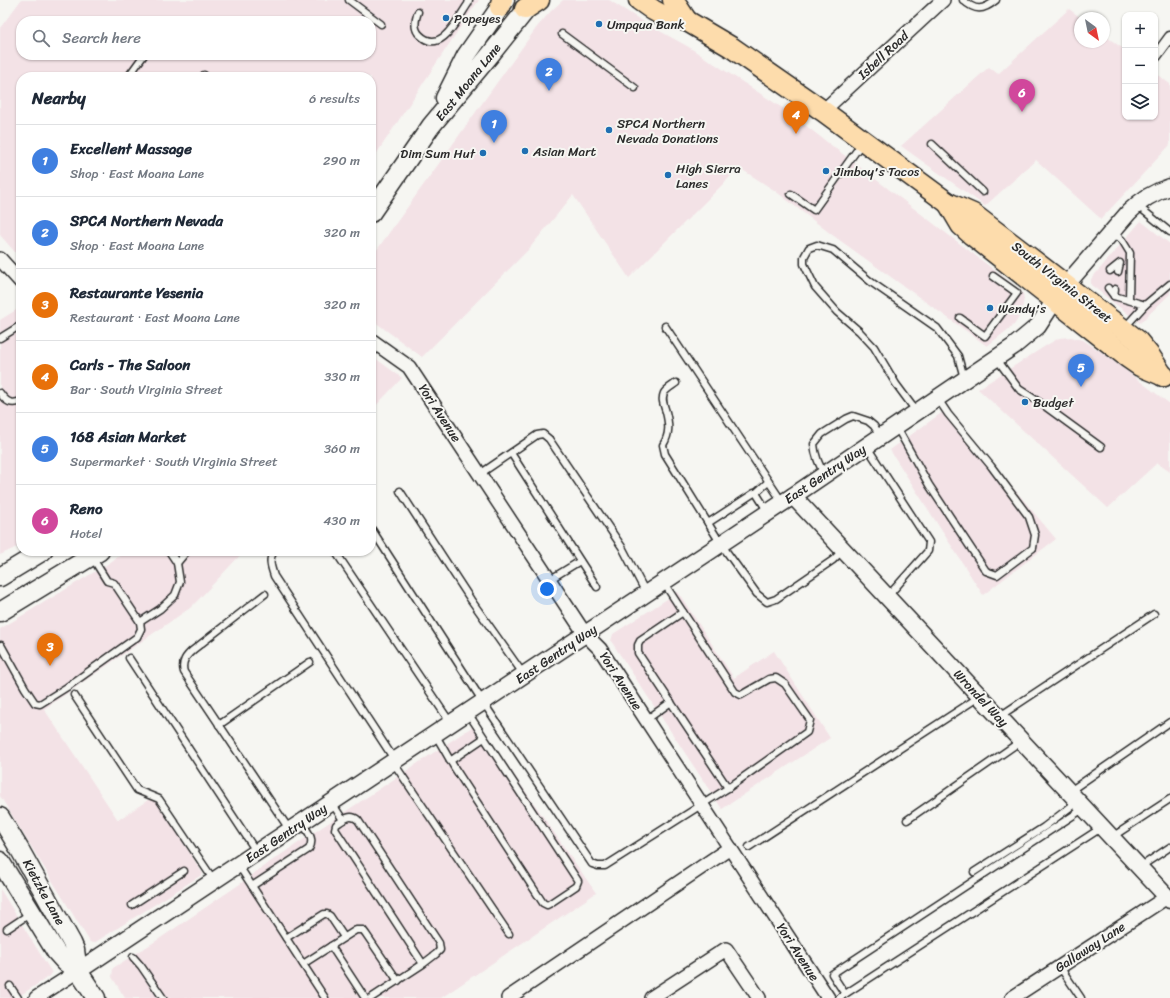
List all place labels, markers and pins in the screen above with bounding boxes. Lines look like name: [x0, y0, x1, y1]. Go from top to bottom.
place label: Popeyes: [454, 7, 501, 30]
marker: Popeyes: [441, 13, 451, 23]
place label: Umpqua Bank: [607, 13, 684, 36]
marker: Umpqua Bank: [594, 19, 604, 29]
pin: 2: [536, 58, 562, 91]
pin: 6: [1009, 79, 1035, 112]
pin: 4: [783, 101, 809, 134]
pin: 1: [481, 110, 507, 143]
place label: SPCA Northern Nevada Donations: [617, 112, 719, 150]
marker: SPCA Northern Nevada Donations: [604, 125, 614, 135]
place label: Asian Mart: [532, 140, 596, 163]
place label: Dim Sum Hut: [400, 142, 476, 165]
marker: Asian Mart: [520, 146, 530, 156]
marker: Dim Sum Hut: [478, 148, 488, 158]
place label: High Sierra Lanes: [676, 157, 741, 195]
place label: Jimboy's Tacos: [833, 160, 920, 183]
marker: Jimboy's Tacos: [821, 166, 831, 176]
marker: High Sierra Lanes: [663, 170, 673, 180]
place label: Wendy's: [998, 297, 1047, 320]
marker: Wendy's: [985, 303, 995, 313]
pin: 5: [1068, 354, 1094, 387]
place label: Budget: [1033, 391, 1074, 414]
marker: Budget: [1020, 397, 1030, 407]
pin: 3: [37, 633, 63, 666]

